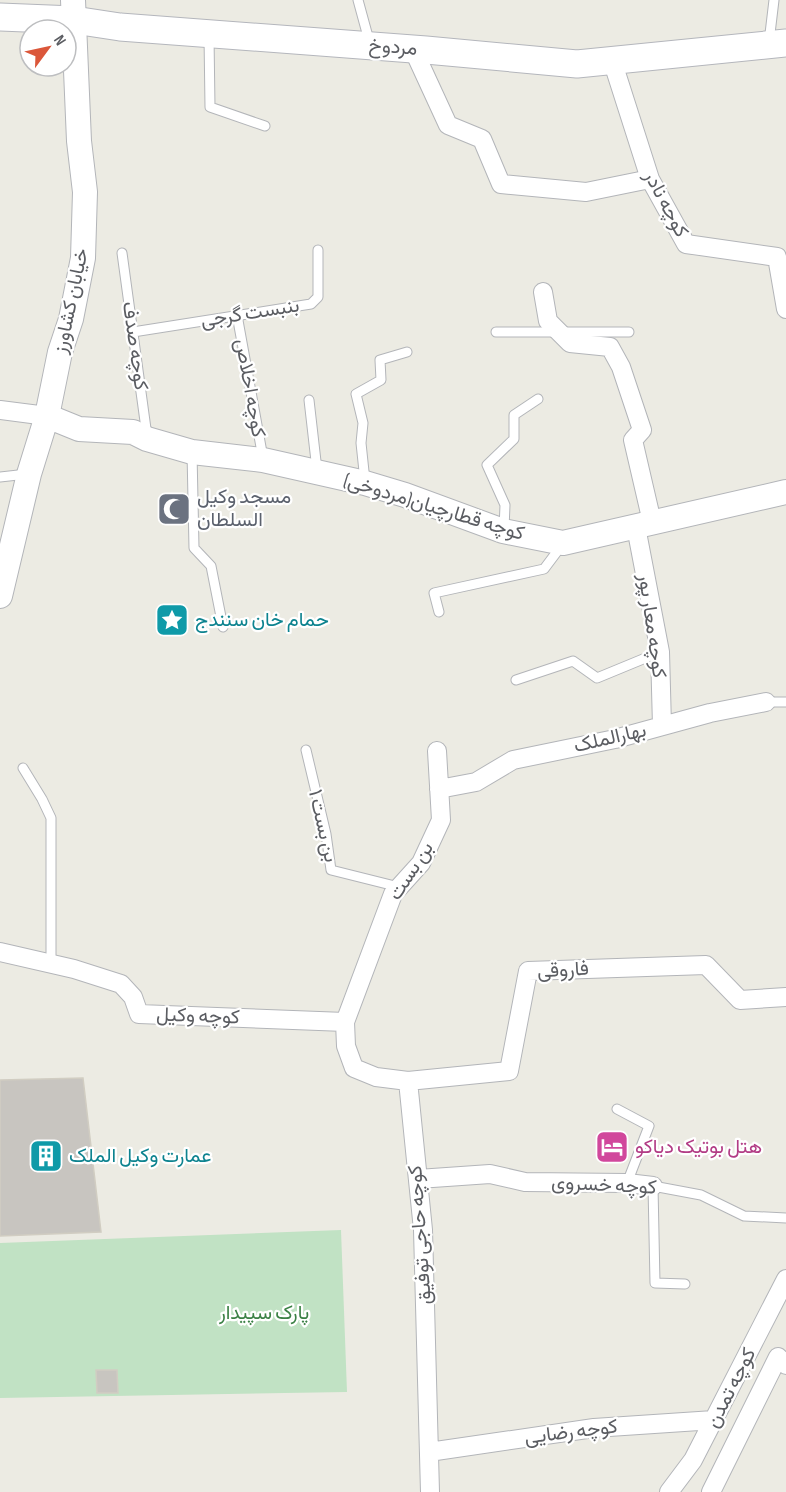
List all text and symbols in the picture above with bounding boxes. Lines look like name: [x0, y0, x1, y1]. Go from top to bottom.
north arrow: [18, 18, 78, 78]
text: N: [49, 32, 70, 49]
street label: مردوخ: [368, 33, 418, 62]
street label: کوچه نادر: [637, 166, 694, 242]
street label: خیابان کشاورز: [48, 246, 94, 357]
street label: بنبست گرجی: [199, 293, 301, 333]
street label: کوچه صدف: [116, 300, 153, 392]
street label: کوچه اخلاص: [229, 337, 271, 440]
street label: کوچه قطارچیان(مردوخی): [340, 468, 527, 547]
place label: مسجد وکیل السلطان: [197, 485, 291, 532]
mosque icon: مسجد وکیل السلطان: [156, 491, 192, 527]
street label: کوچه معار پور: [632, 571, 671, 680]
place icon: حمام خان سنندج: [154, 602, 190, 638]
place label: حمام خان سنندج: [195, 608, 329, 633]
street label: بهارالملک: [571, 718, 649, 758]
street label: بن بست ۱: [303, 787, 343, 865]
street label: بن بست: [383, 837, 439, 905]
street label: فاروقی: [536, 957, 590, 983]
street label: کوچه وکیل: [156, 1003, 240, 1030]
hotel icon: هتل بوتیک دیاکو: [594, 1129, 630, 1165]
place label: هتل بوتیک دیاکو: [635, 1135, 762, 1159]
building icon: عمارت وکیل الملک: [28, 1138, 64, 1174]
place label: عمارت وکیل الملک: [69, 1144, 211, 1168]
street label: کوچه حاجی توفیق: [403, 1164, 438, 1306]
street label: کوچه خسروی: [551, 1170, 657, 1201]
park label: پارک سپیدار: [218, 1301, 309, 1326]
street label: کوچه تمدن: [701, 1344, 762, 1432]
street label: کوچه رضایی: [523, 1414, 619, 1451]

